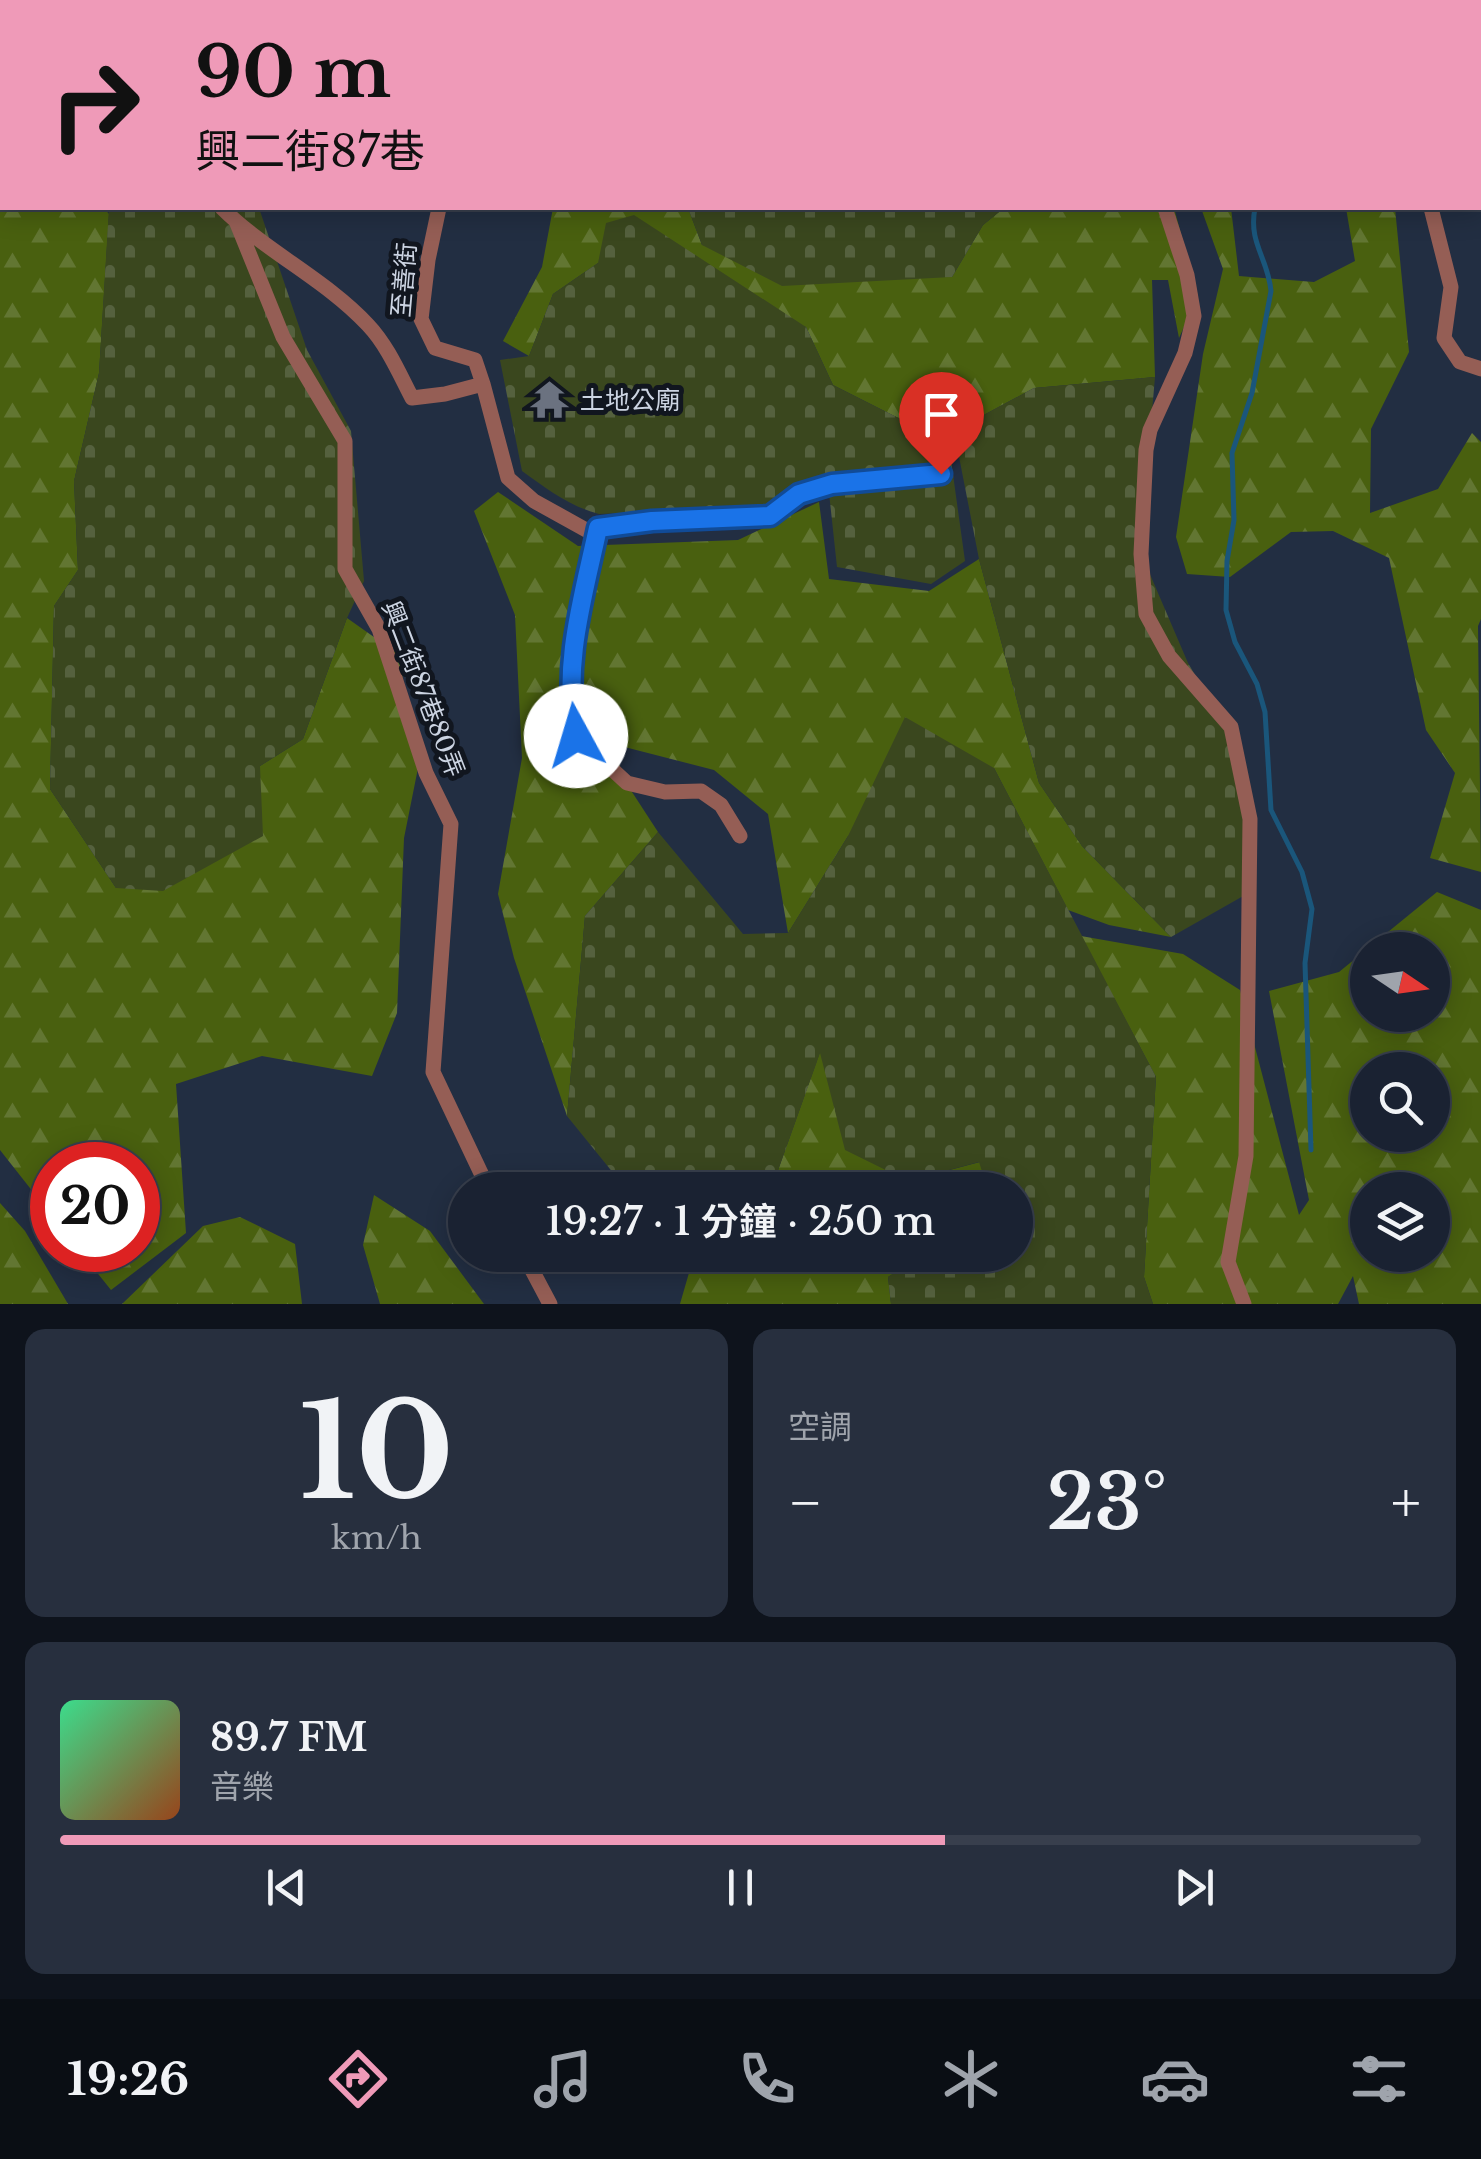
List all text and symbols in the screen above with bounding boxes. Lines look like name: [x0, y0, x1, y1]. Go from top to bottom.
text: 90 m: [195, 29, 391, 116]
icon: right: [30, 40, 160, 170]
text: 興二街87巷: [195, 123, 425, 179]
street label: 至善街: [385, 241, 423, 319]
pin: [899, 372, 984, 475]
temple icon: 土地公廟: [529, 379, 571, 421]
place label: 土地公廟: [580, 385, 680, 416]
icon: arrive: [914, 387, 969, 442]
street label: 興二街87巷80弄: [375, 597, 471, 781]
position arrow: [524, 684, 628, 788]
north arrow: [1350, 932, 1450, 1032]
map controls: [1350, 932, 1450, 1272]
button: search: [1350, 1052, 1450, 1152]
speed limit sign: 20: [30, 1142, 160, 1272]
button: layers: [1350, 1172, 1450, 1272]
text: 19:27 · 1 分鐘 · 250 m: [546, 1198, 935, 1245]
text: 10: [299, 1372, 454, 1533]
text: 空調: [788, 1407, 852, 1447]
text: 23°: [1047, 1456, 1167, 1549]
text: −: [788, 1469, 823, 1537]
text: +: [1391, 1469, 1421, 1537]
text: km/h: [331, 1518, 422, 1558]
text: 89.7 FM: [210, 1714, 368, 1761]
text: 音樂: [210, 1767, 274, 1807]
icon: previous: [259, 1860, 314, 1915]
icon: pause: [713, 1860, 768, 1915]
icon: next: [1167, 1860, 1222, 1915]
icon: directions: [323, 2044, 393, 2114]
icon: music: [528, 2044, 598, 2114]
icon: phone: [732, 2044, 802, 2114]
icon: climate: [936, 2044, 1006, 2114]
icon: car: [1140, 2044, 1210, 2114]
icon: filters: [1344, 2044, 1414, 2114]
text: 19:26: [67, 2051, 189, 2107]

